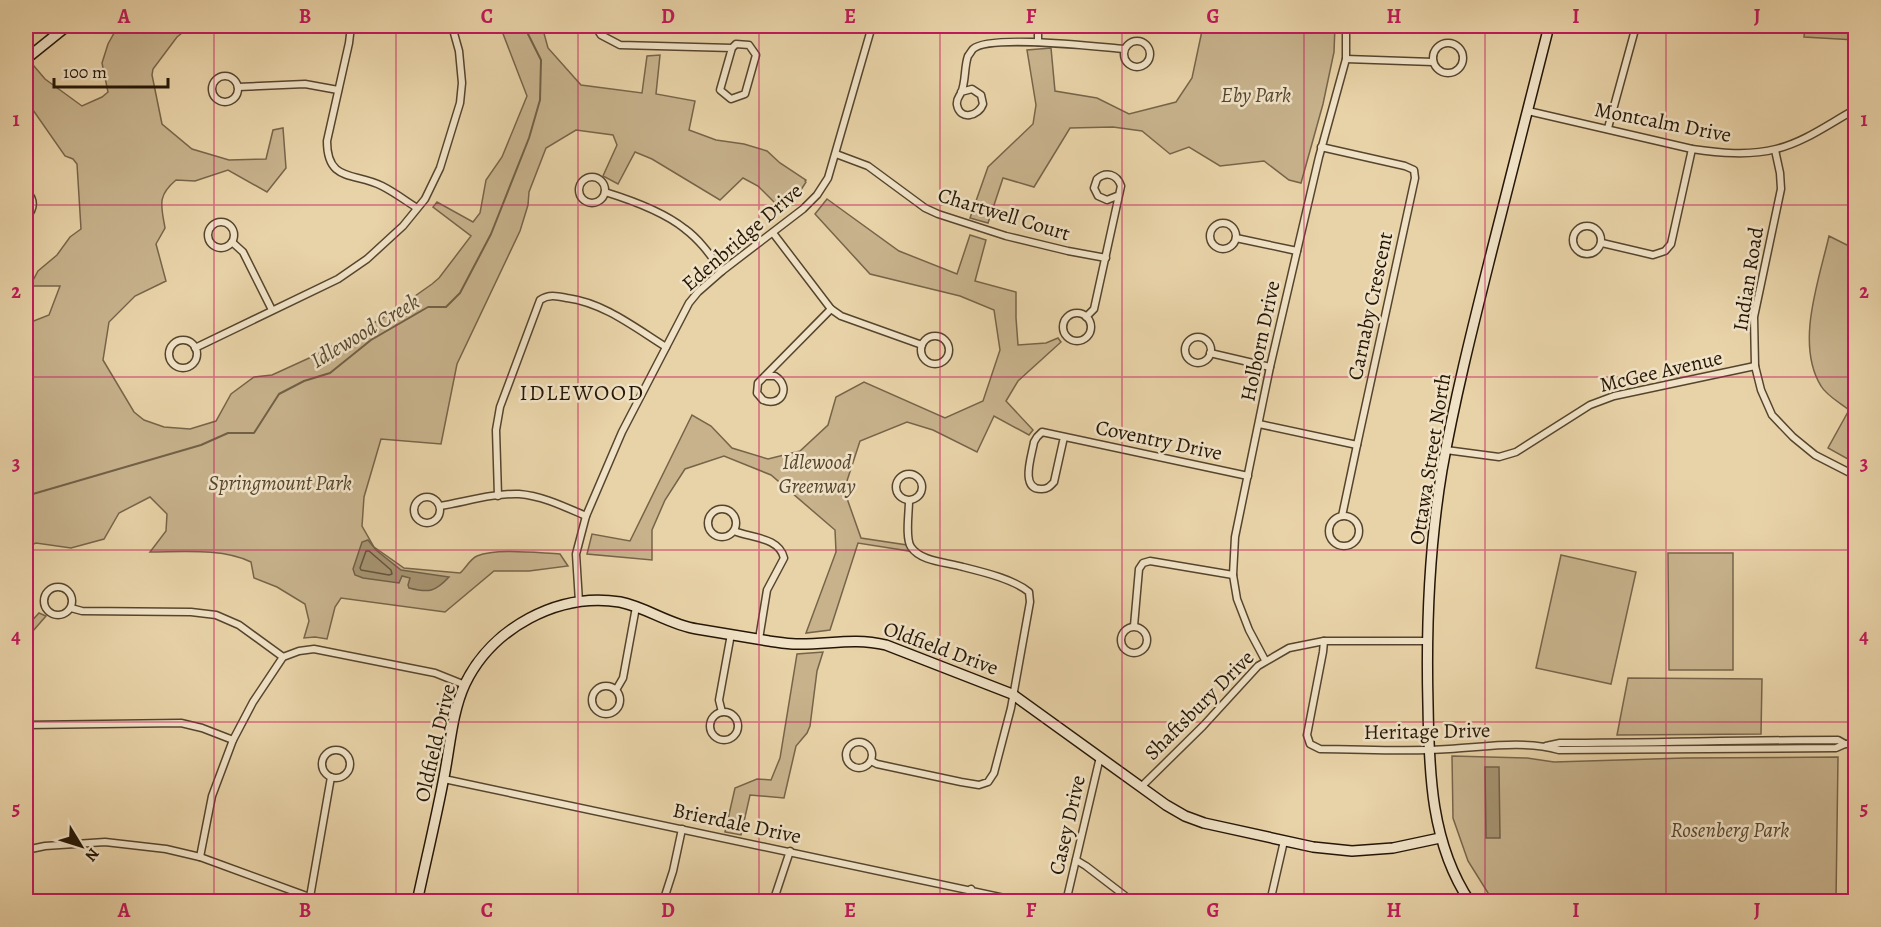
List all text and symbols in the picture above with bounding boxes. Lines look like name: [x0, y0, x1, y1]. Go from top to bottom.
text: A: [117, 3, 131, 30]
text: B: [299, 3, 311, 30]
text: C: [481, 3, 493, 30]
text: D: [661, 3, 675, 30]
text: E: [844, 3, 856, 30]
text: F: [1026, 3, 1037, 30]
text: G: [1206, 3, 1220, 30]
text: H: [1387, 3, 1402, 30]
text: I: [1572, 3, 1580, 30]
text: J: [1754, 3, 1761, 30]
scale bar: [54, 51, 168, 89]
text: 100 m: [63, 60, 107, 84]
park label: Eby Park: [1221, 81, 1291, 109]
street label: Montcalm Drive: [1592, 95, 1734, 149]
text: 1: [12, 106, 20, 133]
text: 1: [1860, 106, 1868, 133]
street label: Edenbridge Drive: [676, 177, 808, 297]
street label: Chartwell Court: [934, 181, 1074, 247]
street label: Indian Road: [1726, 224, 1770, 333]
street label: Carnaby Crescent: [1341, 229, 1399, 383]
text: 2: [11, 278, 21, 305]
street label: Holborn Drive: [1234, 278, 1286, 404]
text: 2: [1859, 278, 1869, 305]
water label: Idlewood Creek: [305, 287, 425, 375]
street label: McGee Avenue: [1597, 343, 1725, 399]
street label: Ottawa Street North: [1403, 371, 1457, 547]
district label: IDLEWOOD: [520, 378, 644, 408]
street label: Coventry Drive: [1093, 413, 1225, 467]
park label: Idlewood Greenway: [778, 448, 856, 500]
text: 3: [12, 450, 20, 477]
text: 3: [1860, 450, 1868, 477]
park label: Springmount Park: [208, 469, 352, 497]
street label: Oldfield Drive: [880, 614, 1002, 682]
text: 4: [11, 623, 21, 650]
text: 4: [1859, 623, 1869, 650]
street label: Shaftsbury Drive: [1138, 644, 1260, 766]
street label: Oldfield Drive: [408, 681, 462, 805]
street label: Heritage Drive: [1363, 716, 1491, 746]
street label: Casey Drive: [1042, 772, 1092, 878]
text: 5: [12, 795, 20, 822]
text: 5: [1860, 795, 1868, 822]
street label: Brierdale Drive: [670, 796, 804, 850]
north arrow: [51, 816, 111, 876]
park label: Rosenberg Park: [1671, 816, 1789, 844]
text: N: [80, 843, 104, 866]
text: A: [117, 897, 131, 924]
text: B: [299, 897, 311, 924]
text: C: [481, 897, 493, 924]
text: D: [661, 897, 675, 924]
text: E: [844, 897, 856, 924]
text: F: [1026, 897, 1037, 924]
text: G: [1206, 897, 1220, 924]
text: H: [1387, 897, 1402, 924]
text: I: [1572, 897, 1580, 924]
text: J: [1754, 897, 1761, 924]

